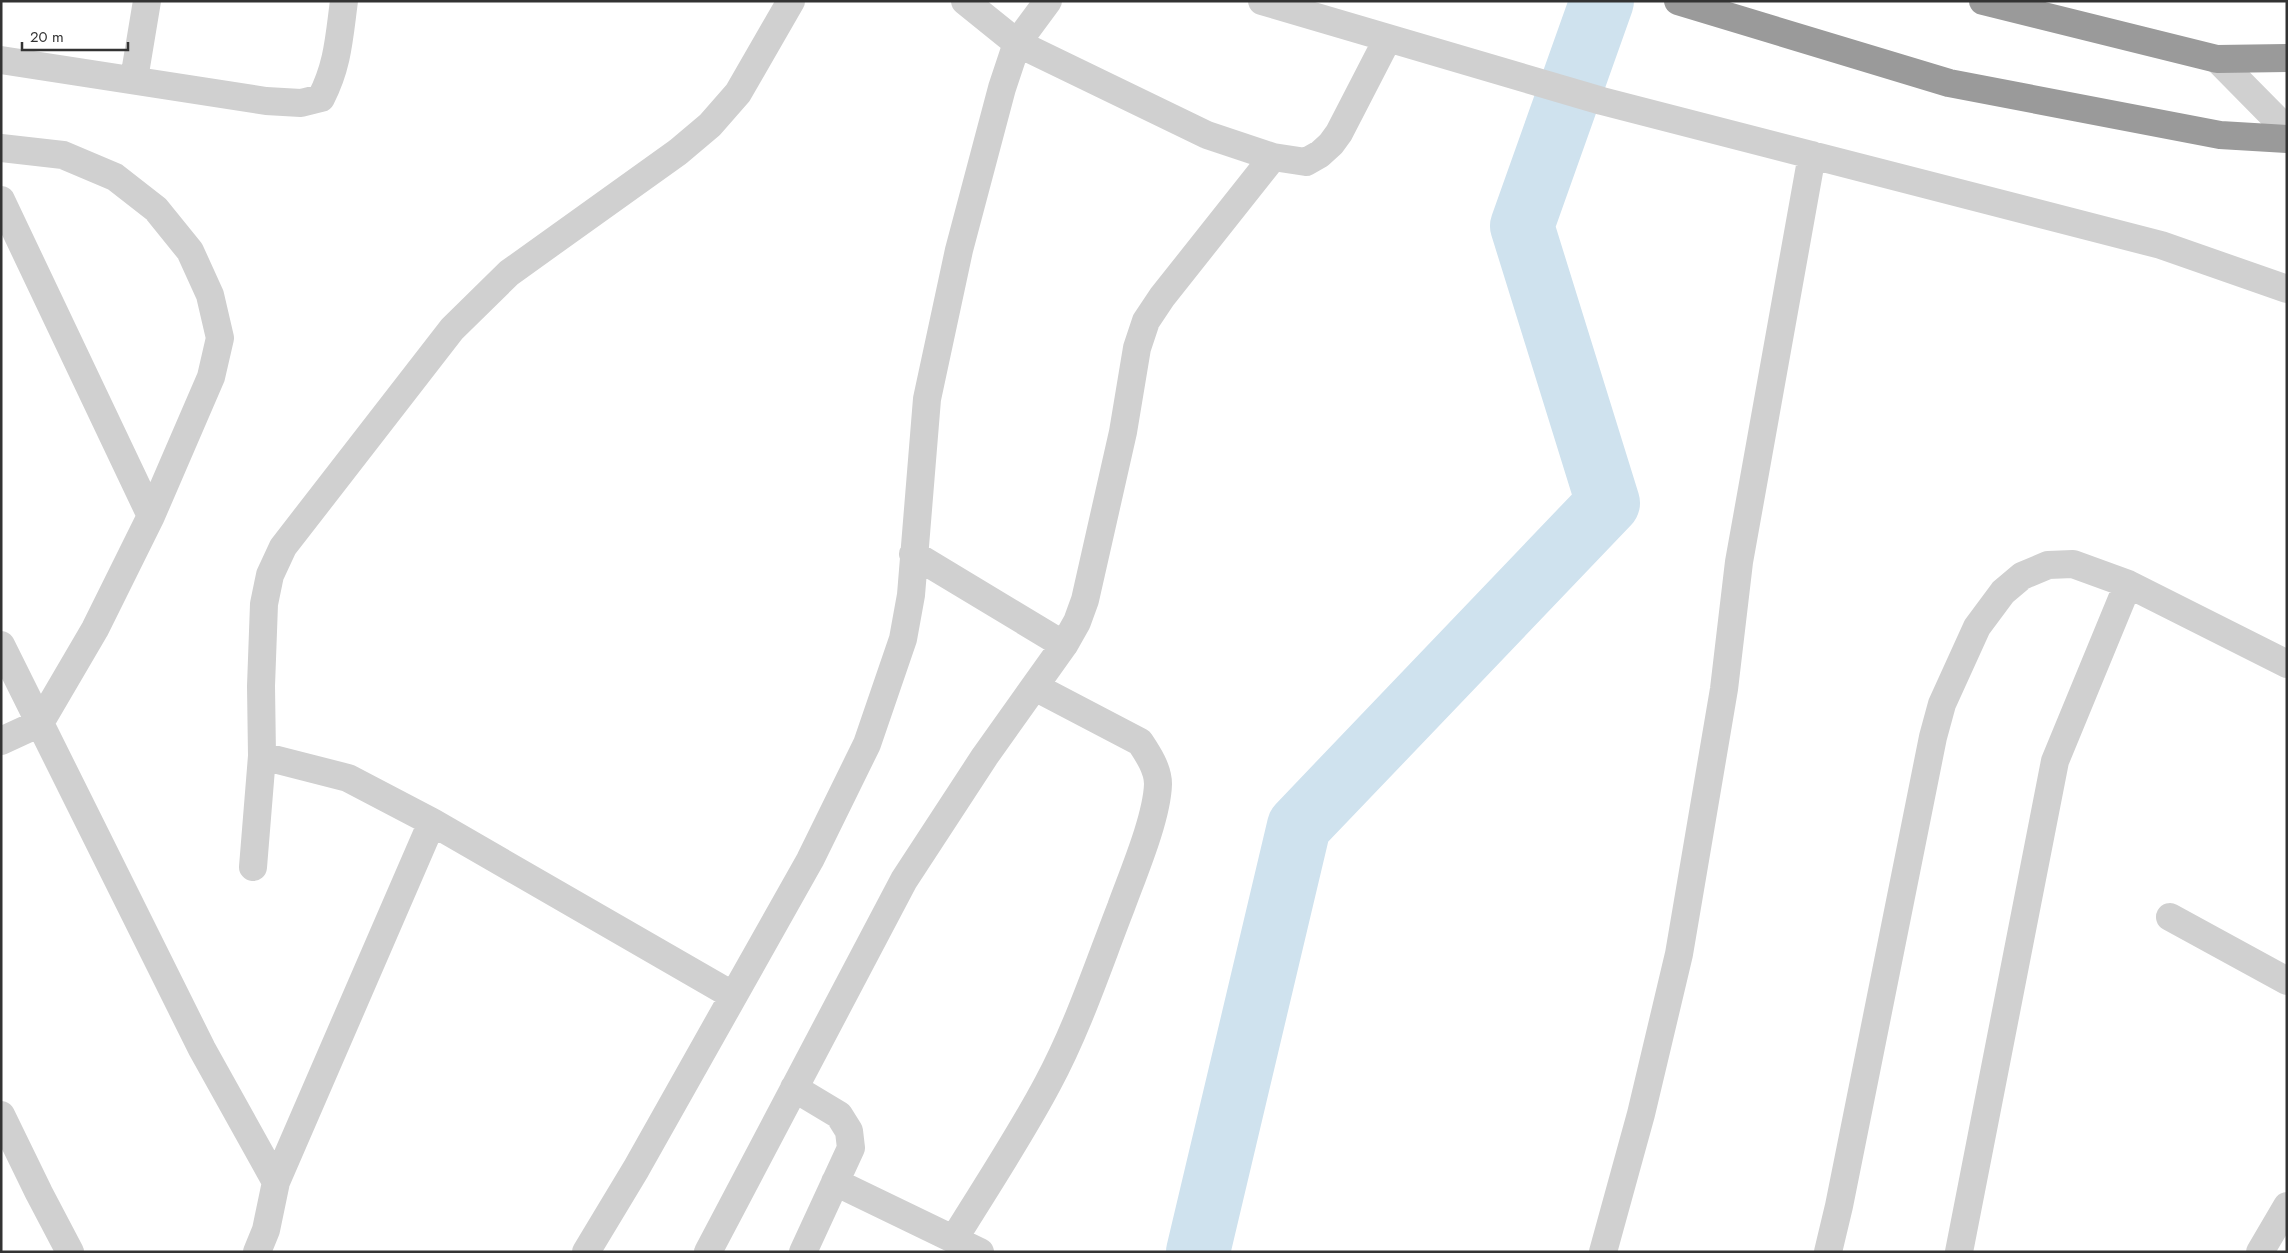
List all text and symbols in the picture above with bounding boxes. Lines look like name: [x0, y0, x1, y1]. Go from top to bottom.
scale bar: [22, 20, 129, 52]
text: 20 m: [30, 26, 64, 48]

